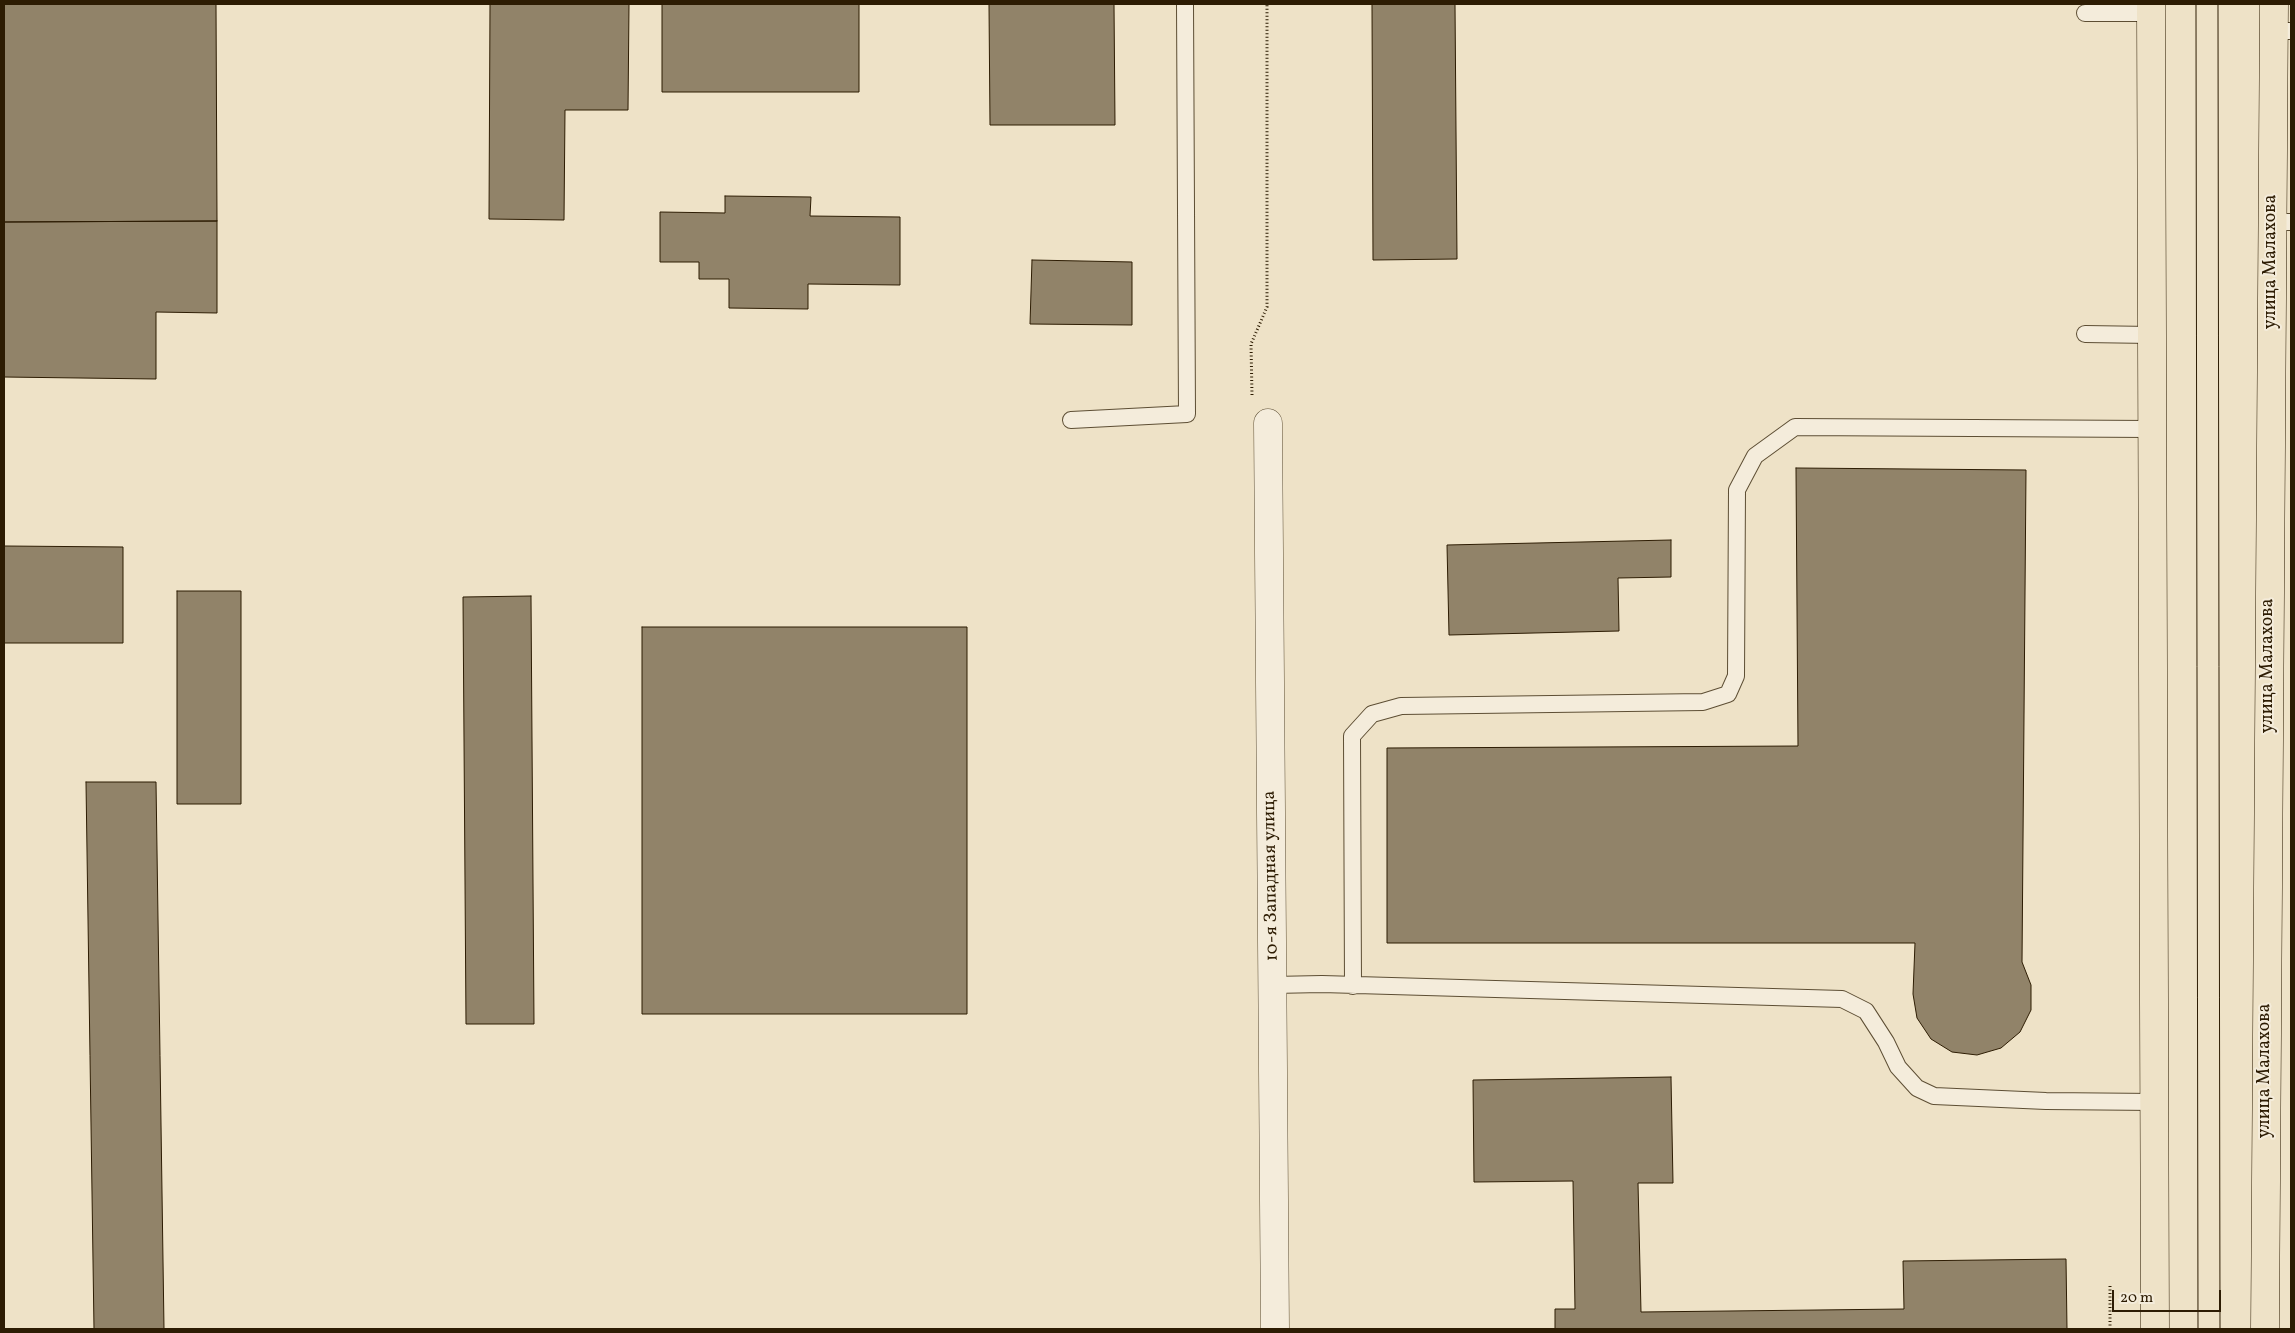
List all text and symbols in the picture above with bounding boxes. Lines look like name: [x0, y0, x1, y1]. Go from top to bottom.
street label: улица Малахова: [2261, 195, 2283, 329]
street label: улица Малахова: [2258, 599, 2280, 733]
street label: 10-я Западная улица: [1260, 790, 1284, 962]
street label: улица Малахова: [2255, 1004, 2277, 1138]
scale bar: [2115, 1280, 2224, 1312]
text: 20 m: [2120, 1288, 2153, 1309]

